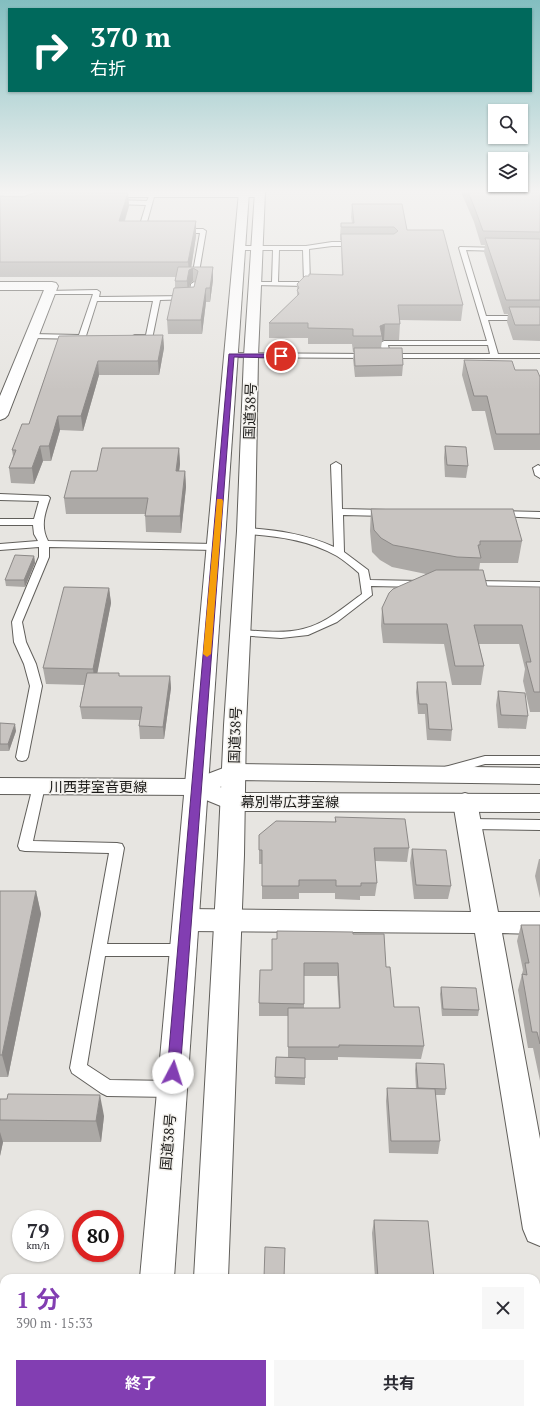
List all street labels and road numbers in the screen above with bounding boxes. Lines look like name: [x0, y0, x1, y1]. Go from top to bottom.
street label: 国道38号: [239, 382, 260, 440]
street label: 国道38号: [224, 706, 245, 764]
street label: 川西芽室音更線: [49, 777, 147, 796]
street label: 幕別帯広芽室線: [241, 792, 339, 811]
street label: 国道38号: [156, 1113, 179, 1171]

